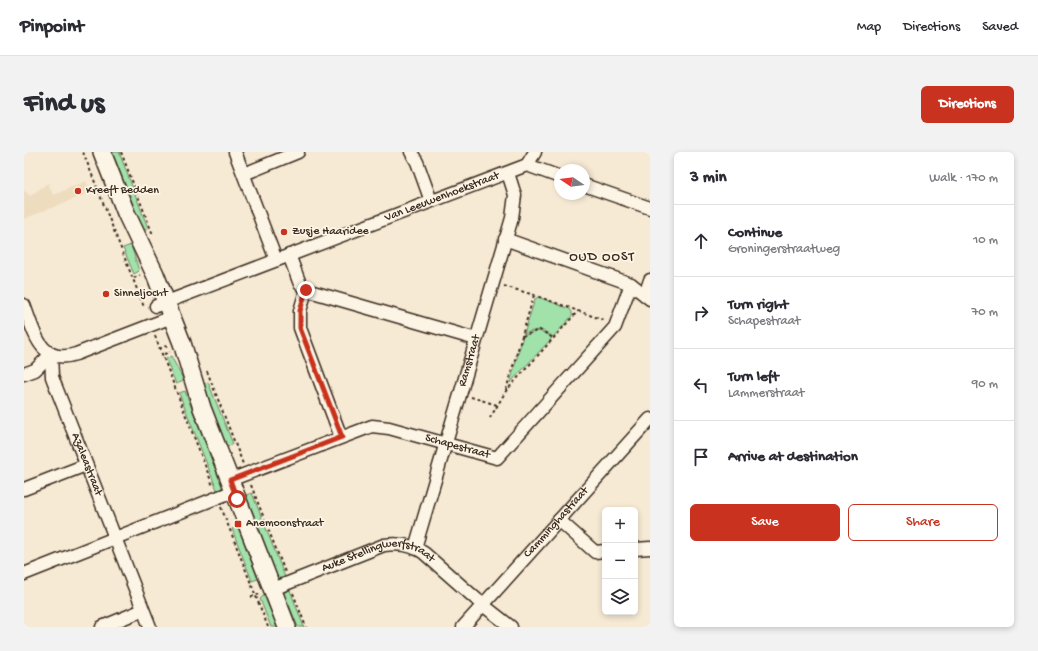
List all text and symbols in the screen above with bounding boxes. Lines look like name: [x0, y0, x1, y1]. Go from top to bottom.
text: Pinpoint: [20, 16, 84, 39]
text: Map: [857, 19, 881, 36]
text: Directions: [903, 19, 960, 36]
text: Saved: [982, 19, 1018, 36]
button: Directions: [921, 86, 1014, 123]
text: Find us: [24, 88, 104, 121]
north arrow: [554, 164, 590, 200]
text: 3 min: [690, 168, 727, 188]
street label: Van Leeuwenhoekstraat: [382, 169, 502, 226]
text: Walk · 170 m: [929, 171, 998, 186]
place label: Kreeft Bedden: [86, 184, 159, 198]
marker: Kreeft Bedden: [73, 186, 83, 196]
text: Continue: [728, 224, 782, 242]
place label: Zusje Haaridee: [292, 225, 370, 239]
marker: Zusje Haaridee: [279, 227, 289, 237]
icon: ahead: [690, 230, 712, 252]
text: 10 m: [973, 233, 998, 248]
text: Groningerstraatweg: [728, 242, 840, 257]
district label: OUD OOST: [569, 249, 635, 266]
route end: [297, 281, 315, 299]
place label: Sinneljocht: [114, 287, 169, 301]
marker: Sinneljocht: [101, 289, 111, 299]
text: Turn right: [728, 296, 788, 314]
icon: right: [690, 302, 712, 324]
text: 70 m: [972, 305, 998, 320]
text: Schapestraat: [728, 314, 800, 329]
street label: Ramstraat: [456, 332, 485, 388]
text: Turn left: [728, 368, 779, 386]
icon: left: [690, 374, 712, 396]
text: 90 m: [972, 377, 998, 392]
text: Lammerstraat: [728, 386, 804, 401]
street label: Azaleastraat: [68, 431, 105, 499]
street label: Schapestraat: [423, 431, 492, 463]
icon: arrive: [690, 446, 712, 468]
text: Arrive at destination: [728, 448, 858, 466]
street label: Camminghastraat: [521, 484, 593, 561]
route start: [228, 490, 246, 508]
button: Save: [690, 504, 840, 541]
button: Share: [848, 504, 998, 541]
map controls: [602, 507, 638, 615]
button: +: [602, 507, 638, 543]
place label: Anemoonstraat: [246, 517, 325, 531]
marker: Anemoonstraat: [233, 519, 243, 529]
street label: Auke Stellingwerfstraat: [320, 537, 438, 576]
button: −: [602, 543, 638, 579]
button: layers: [602, 579, 638, 615]

